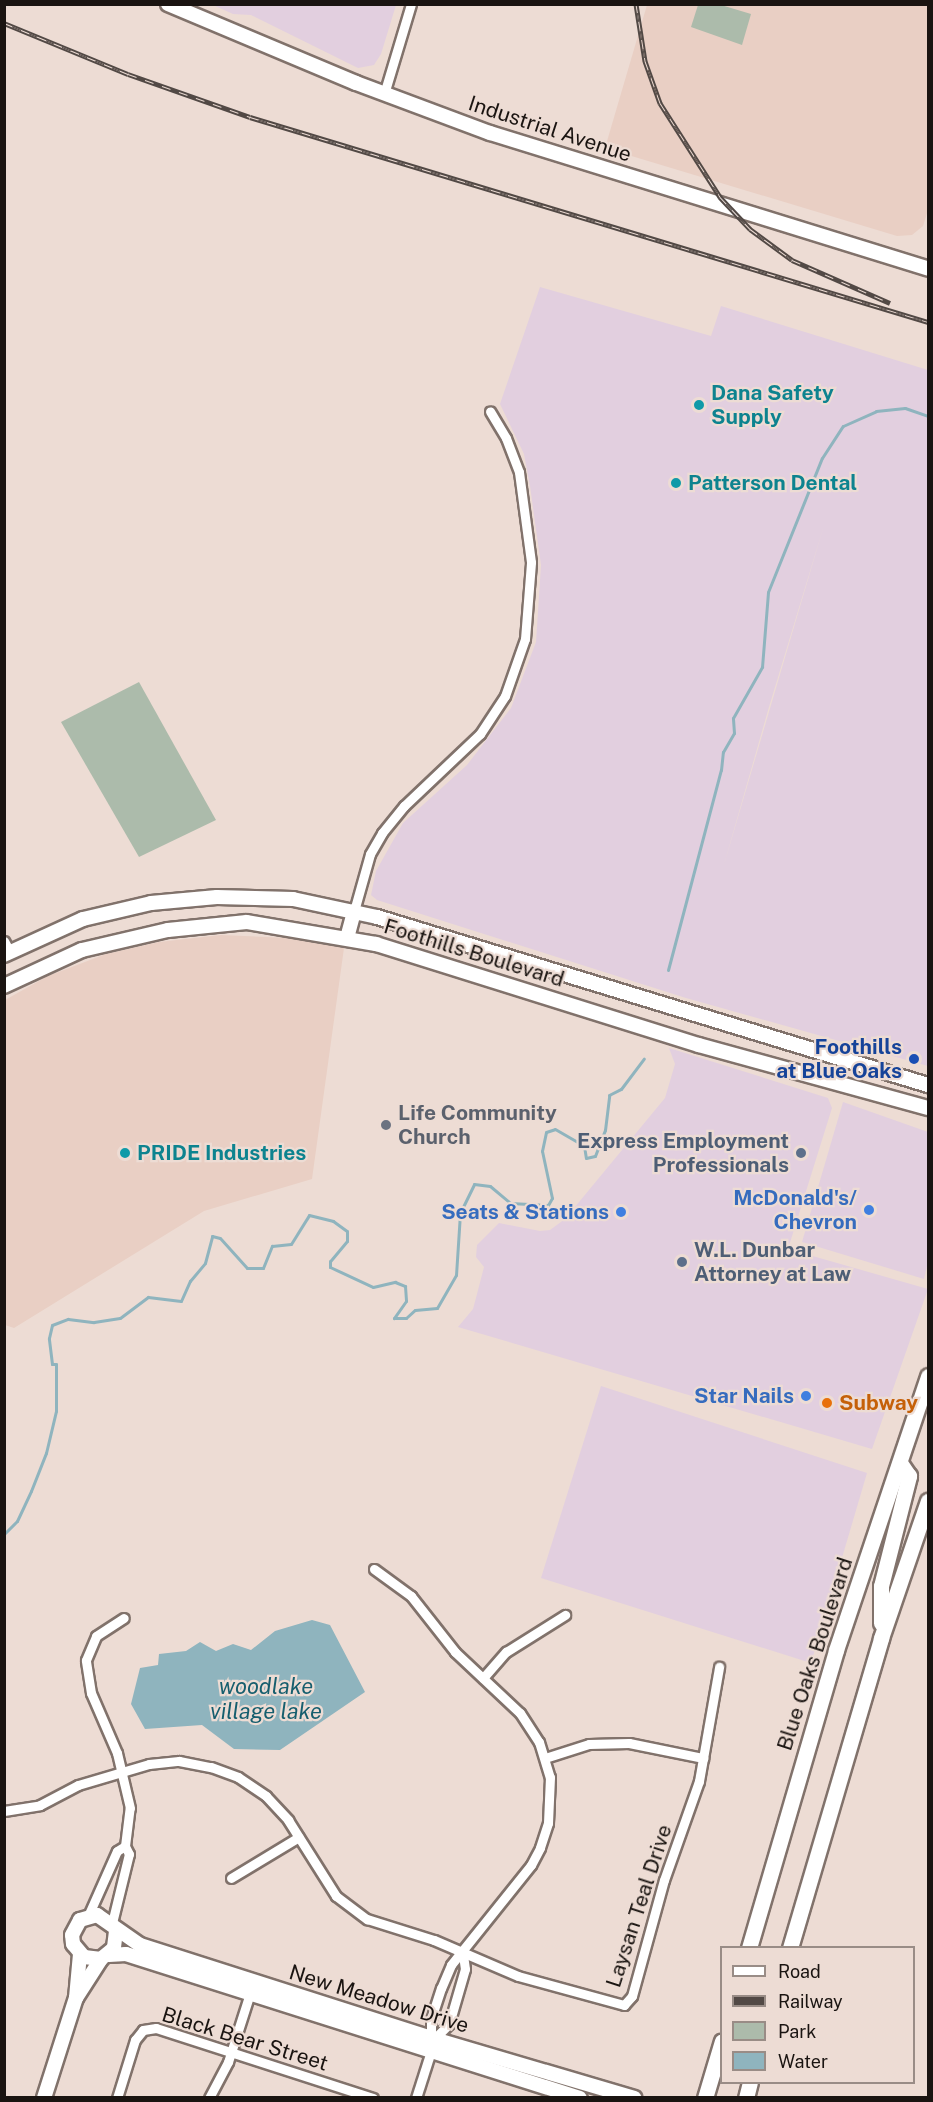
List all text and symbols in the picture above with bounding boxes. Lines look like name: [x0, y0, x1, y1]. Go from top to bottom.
street label: Industrial Avenue: [465, 91, 635, 167]
place label: Dana Safety Supply: [711, 380, 834, 430]
marker: Dana Safety Supply: [692, 398, 706, 412]
place label: Patterson Dental: [688, 470, 857, 496]
marker: Patterson Dental: [669, 476, 683, 490]
street label: Foothills Boulevard: [381, 914, 567, 992]
place label: Foothills at Blue Oaks: [776, 1034, 902, 1084]
marker: Foothills at Blue Oaks: [907, 1052, 921, 1066]
place label: Life Community Church: [398, 1100, 557, 1150]
marker: Life Community Church: [379, 1118, 393, 1132]
place label: Express Employment Professionals: [577, 1128, 789, 1178]
place label: PRIDE Industries: [137, 1140, 306, 1166]
marker: PRIDE Industries: [118, 1146, 132, 1160]
marker: Express Employment Professionals: [794, 1146, 808, 1160]
place label: McDonald's/ Chevron: [733, 1185, 857, 1235]
place label: Seats & Stations: [441, 1199, 609, 1225]
marker: McDonald's/ Chevron: [862, 1203, 876, 1217]
marker: Seats & Stations: [614, 1205, 628, 1219]
place label: W.L. Dunbar Attorney at Law: [694, 1237, 851, 1287]
marker: W.L. Dunbar Attorney at Law: [675, 1255, 689, 1269]
place label: Star Nails: [694, 1383, 794, 1409]
marker: Star Nails: [799, 1389, 813, 1403]
place label: Subway: [839, 1390, 918, 1416]
marker: Subway: [820, 1396, 834, 1410]
street label: Blue Oaks Boulevard: [772, 1554, 858, 1754]
water label: woodlake village lake: [210, 1673, 322, 1724]
street label: Laysan Teal Drive: [601, 1821, 677, 1991]
legend: [720, 1946, 915, 2084]
street label: New Meadow Drive: [286, 1960, 472, 2038]
text: Road: [778, 1961, 821, 1982]
text: Railway: [778, 1991, 843, 2012]
street label: Black Bear Street: [159, 2002, 331, 2076]
text: Park: [778, 2021, 816, 2042]
text: Water: [778, 2051, 828, 2072]

